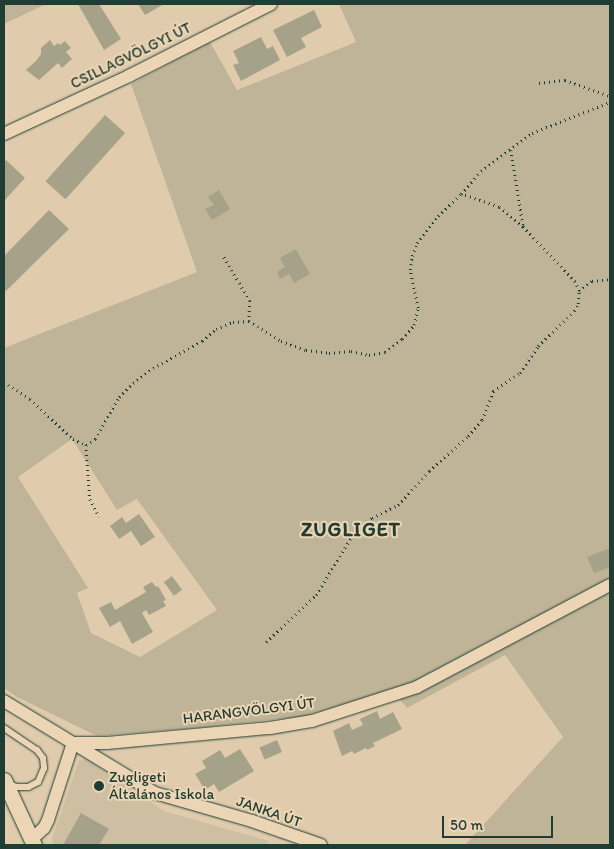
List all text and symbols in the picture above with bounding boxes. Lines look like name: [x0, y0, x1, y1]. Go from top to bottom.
street label: CSILLAGVÖLGYI ÚT: [68, 19, 194, 93]
district label: ZUGLIGET: [301, 517, 401, 541]
street label: HARANGVÖLGYI ÚT: [182, 694, 316, 728]
place label: Zugligeti Általános Iskola: [109, 768, 214, 803]
marker: Zugligeti Általános Iskola: [93, 780, 105, 792]
street label: JANKA ÚT: [234, 792, 304, 832]
scale bar: [444, 806, 555, 838]
text: 50 m: [450, 816, 483, 834]

